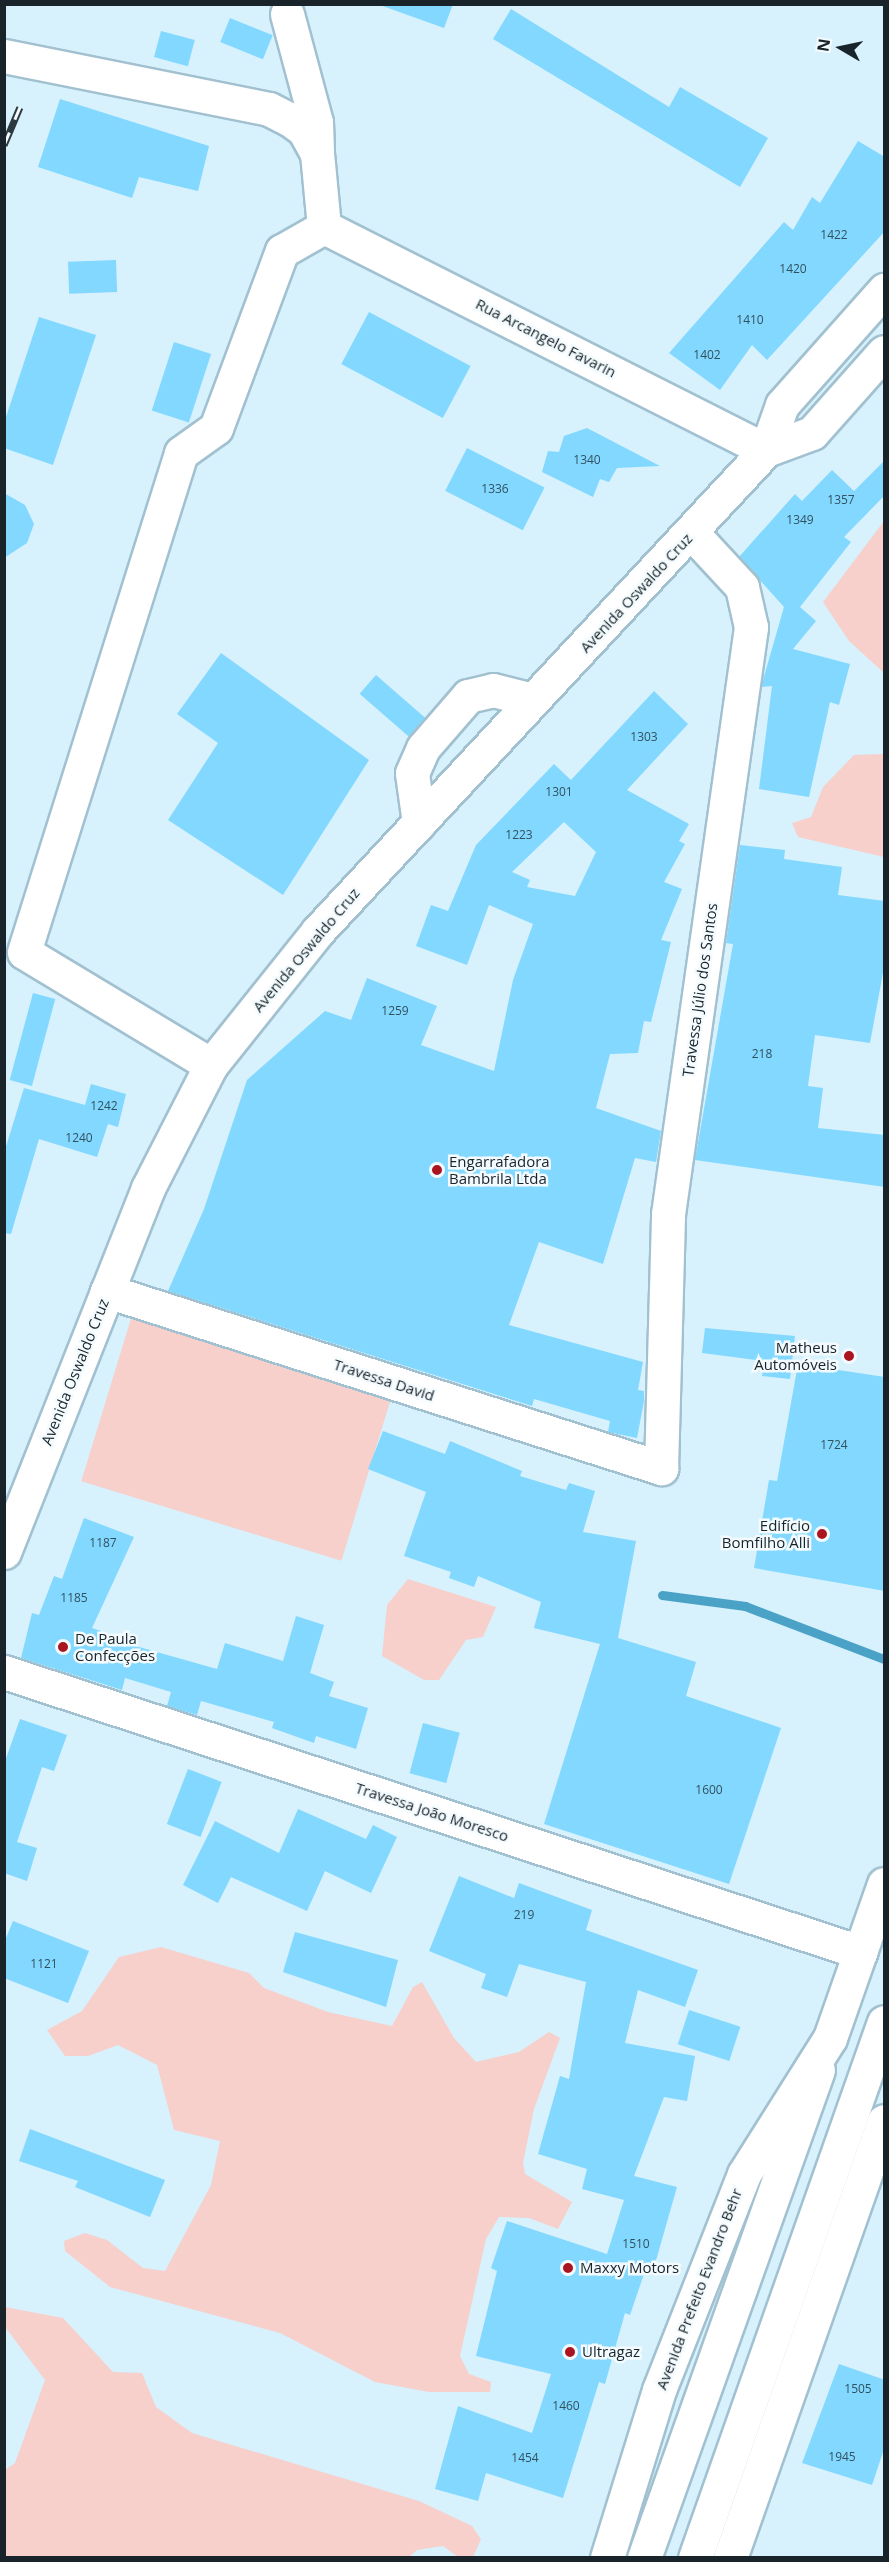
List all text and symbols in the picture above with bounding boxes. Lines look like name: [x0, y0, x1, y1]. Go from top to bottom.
north arrow: [811, 18, 871, 78]
text: N: [811, 37, 835, 53]
house number: 1422: [820, 228, 848, 242]
house number: 1420: [779, 262, 807, 276]
street label: Rua Arcangelo Favarin: [473, 295, 619, 381]
house number: 1410: [736, 313, 764, 327]
house number: 1402: [693, 348, 721, 362]
house number: 1340: [573, 453, 601, 467]
house number: 1336: [481, 482, 509, 496]
house number: 1357: [827, 493, 855, 507]
house number: 1349: [786, 513, 814, 527]
street label: Avenida Oswaldo Cruz: [576, 530, 696, 656]
house number: 1303: [630, 730, 658, 744]
house number: 1301: [545, 785, 573, 799]
house number: 1223: [505, 828, 533, 842]
street label: Avenida Oswaldo Cruz: [249, 884, 363, 1016]
street label: Travessa Júlio dos Santos: [679, 902, 721, 1078]
house number: 1259: [381, 1004, 409, 1018]
house number: 218: [752, 1047, 772, 1061]
house number: 1242: [90, 1099, 118, 1113]
house number: 1240: [65, 1131, 93, 1145]
place label: Engarrafadora Bambrila Ltda: [449, 1152, 550, 1187]
marker: Engarrafadora Bambrila Ltda: [430, 1163, 444, 1177]
street label: Avenida Oswaldo Cruz: [37, 1296, 113, 1448]
place label: Matheus Automóveis: [754, 1338, 837, 1373]
marker: Matheus Automóveis: [842, 1349, 856, 1363]
street label: Travessa David: [331, 1355, 437, 1405]
house number: 1724: [820, 1438, 848, 1452]
place label: Edifício Bomfilho Alli: [722, 1516, 810, 1551]
marker: Edifício Bomfilho Alli: [815, 1527, 829, 1541]
house number: 1187: [89, 1536, 117, 1550]
house number: 1185: [60, 1591, 88, 1605]
place label: De Paula Confecções: [75, 1629, 155, 1664]
marker: De Paula Confecções: [56, 1640, 70, 1654]
street label: Travessa João Moresco: [353, 1779, 511, 1845]
house number: 1600: [695, 1783, 723, 1797]
house number: 219: [514, 1908, 534, 1922]
house number: 1121: [30, 1957, 58, 1971]
street label: Avenida Prefeito Evandro Behr: [652, 2186, 746, 2392]
house number: 1510: [622, 2237, 650, 2251]
place label: Maxxy Motors: [580, 2259, 679, 2277]
marker: Maxxy Motors: [561, 2261, 575, 2275]
place label: Ultragaz: [582, 2343, 640, 2361]
marker: Ultragaz: [563, 2345, 577, 2359]
house number: 1505: [844, 2382, 872, 2396]
house number: 1460: [552, 2399, 580, 2413]
house number: 1945: [828, 2450, 856, 2464]
house number: 1454: [511, 2451, 539, 2465]

